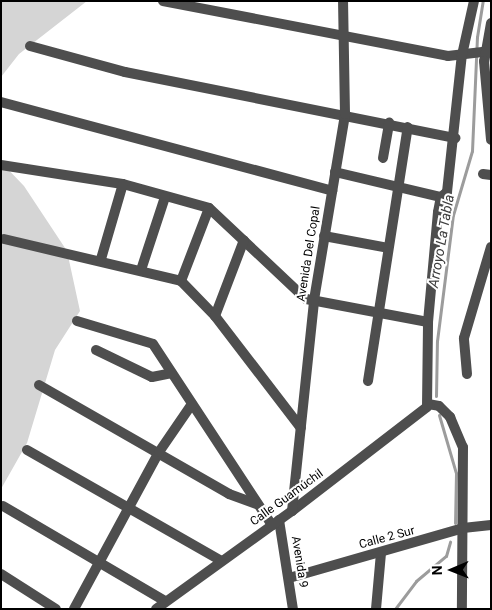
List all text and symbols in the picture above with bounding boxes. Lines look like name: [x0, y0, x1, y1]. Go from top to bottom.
water label: Arroyo La Tabla: [425, 193, 457, 289]
street label: Avenida Del Copal: [294, 205, 324, 303]
street label: Calle Guamúchil: [248, 467, 326, 529]
street label: Calle 2 Sur: [358, 524, 416, 552]
street label: Avenida 9: [288, 535, 310, 589]
north arrow: [427, 545, 477, 595]
text: N: [429, 565, 445, 575]

